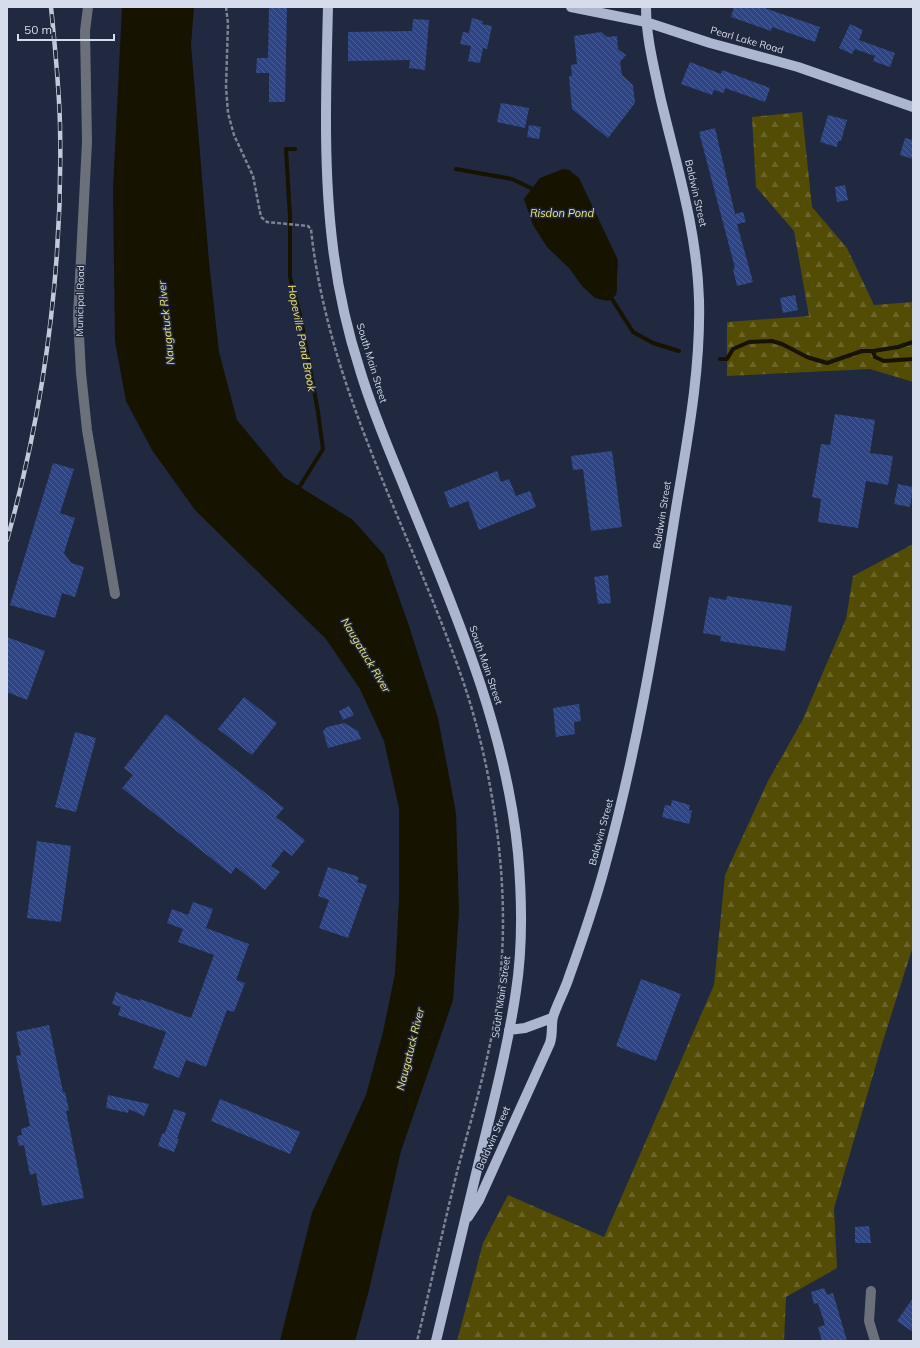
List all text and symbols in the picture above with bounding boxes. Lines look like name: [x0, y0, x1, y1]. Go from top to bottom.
scale bar: [18, 16, 114, 42]
text: 50 m: [24, 22, 52, 37]
street label: Pearl Lake Road: [709, 23, 785, 57]
street label: Baldwin Street: [682, 158, 710, 228]
water label: Risdon Pond: [530, 206, 594, 220]
street label: Municipal Road: [73, 265, 87, 337]
water label: Naugatuck River: [155, 279, 177, 366]
water label: Hopeville Pond Brook: [285, 283, 319, 393]
street label: South Main Street: [354, 322, 390, 405]
street label: Baldwin Street: [650, 480, 674, 550]
water label: Naugatuck River: [338, 615, 394, 696]
street label: South Main Street: [466, 624, 506, 707]
street label: Baldwin Street: [586, 797, 616, 867]
street label: South Main Street: [489, 955, 513, 1039]
water label: Naugatuck River: [393, 1005, 427, 1092]
street label: Baldwin Street: [473, 1104, 513, 1172]

